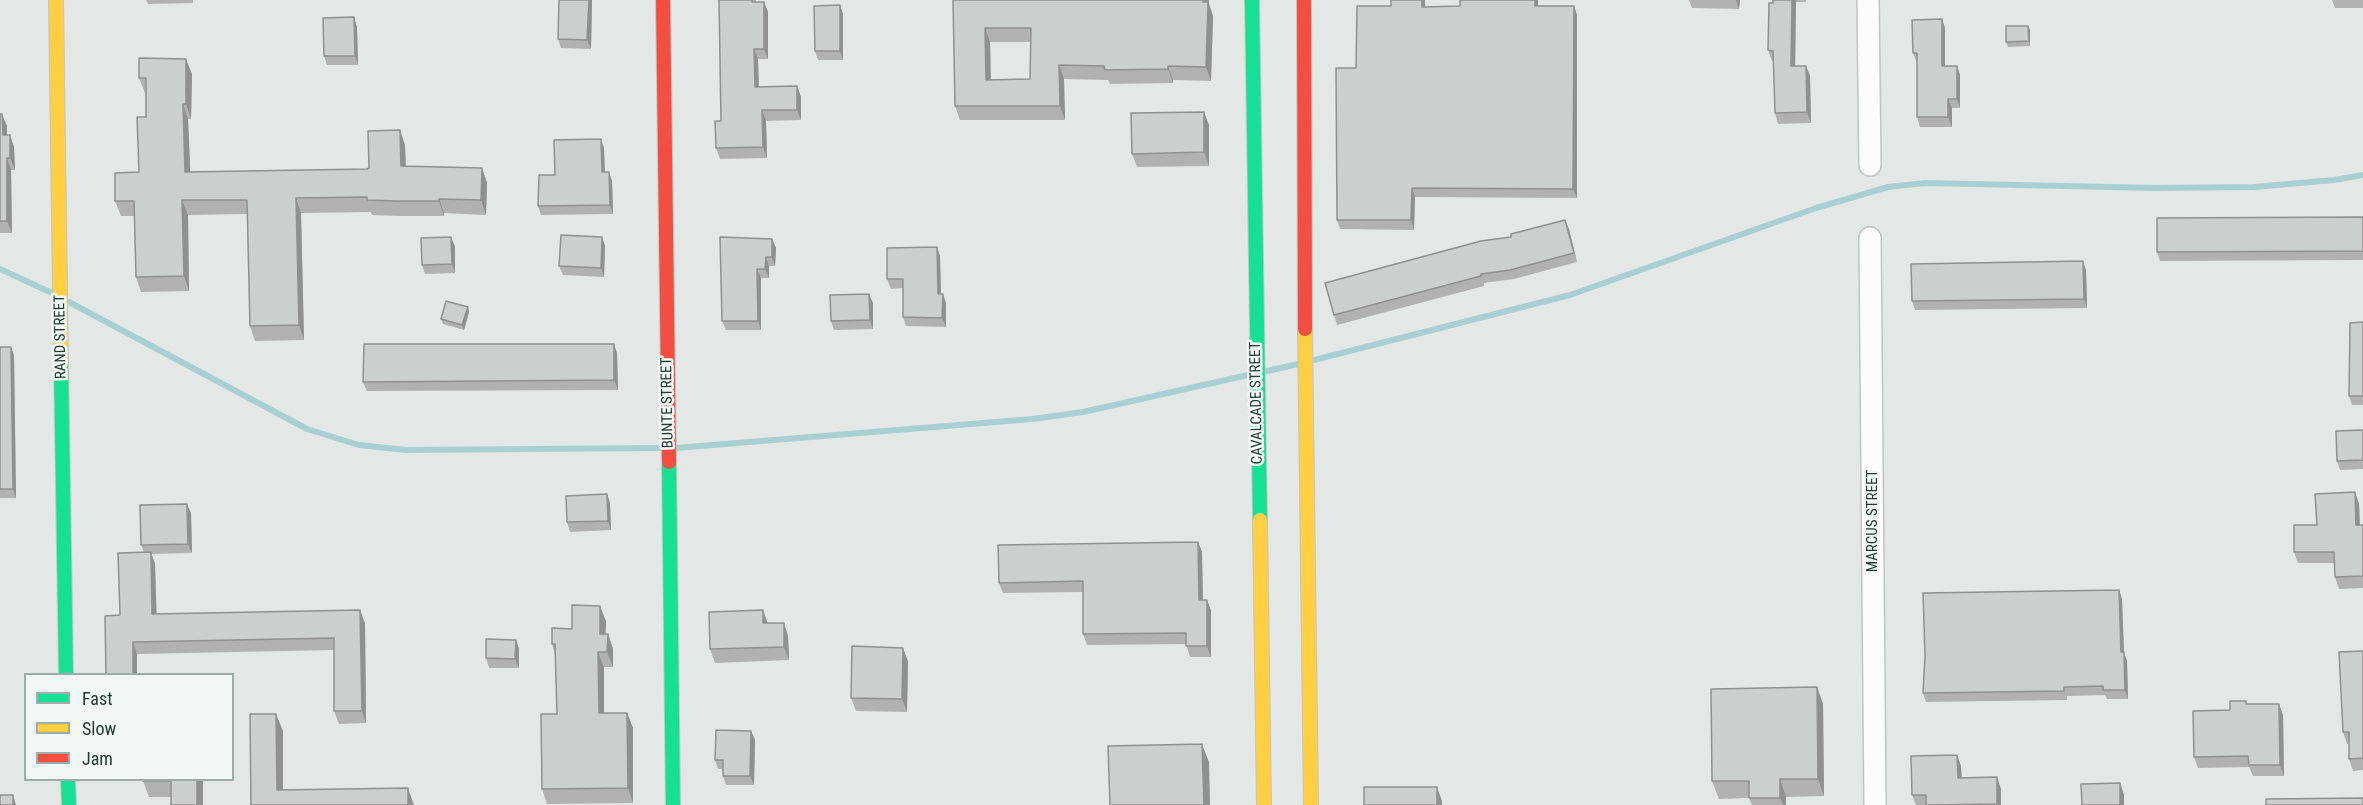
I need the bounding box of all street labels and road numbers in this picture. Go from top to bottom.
street label: RAND STREET [51,295,71,379]
street label: CAVALCADE STREET [1247,341,1267,465]
street label: BUNTE STREET [658,357,678,449]
street label: MARCUS STREET [1864,470,1882,572]

